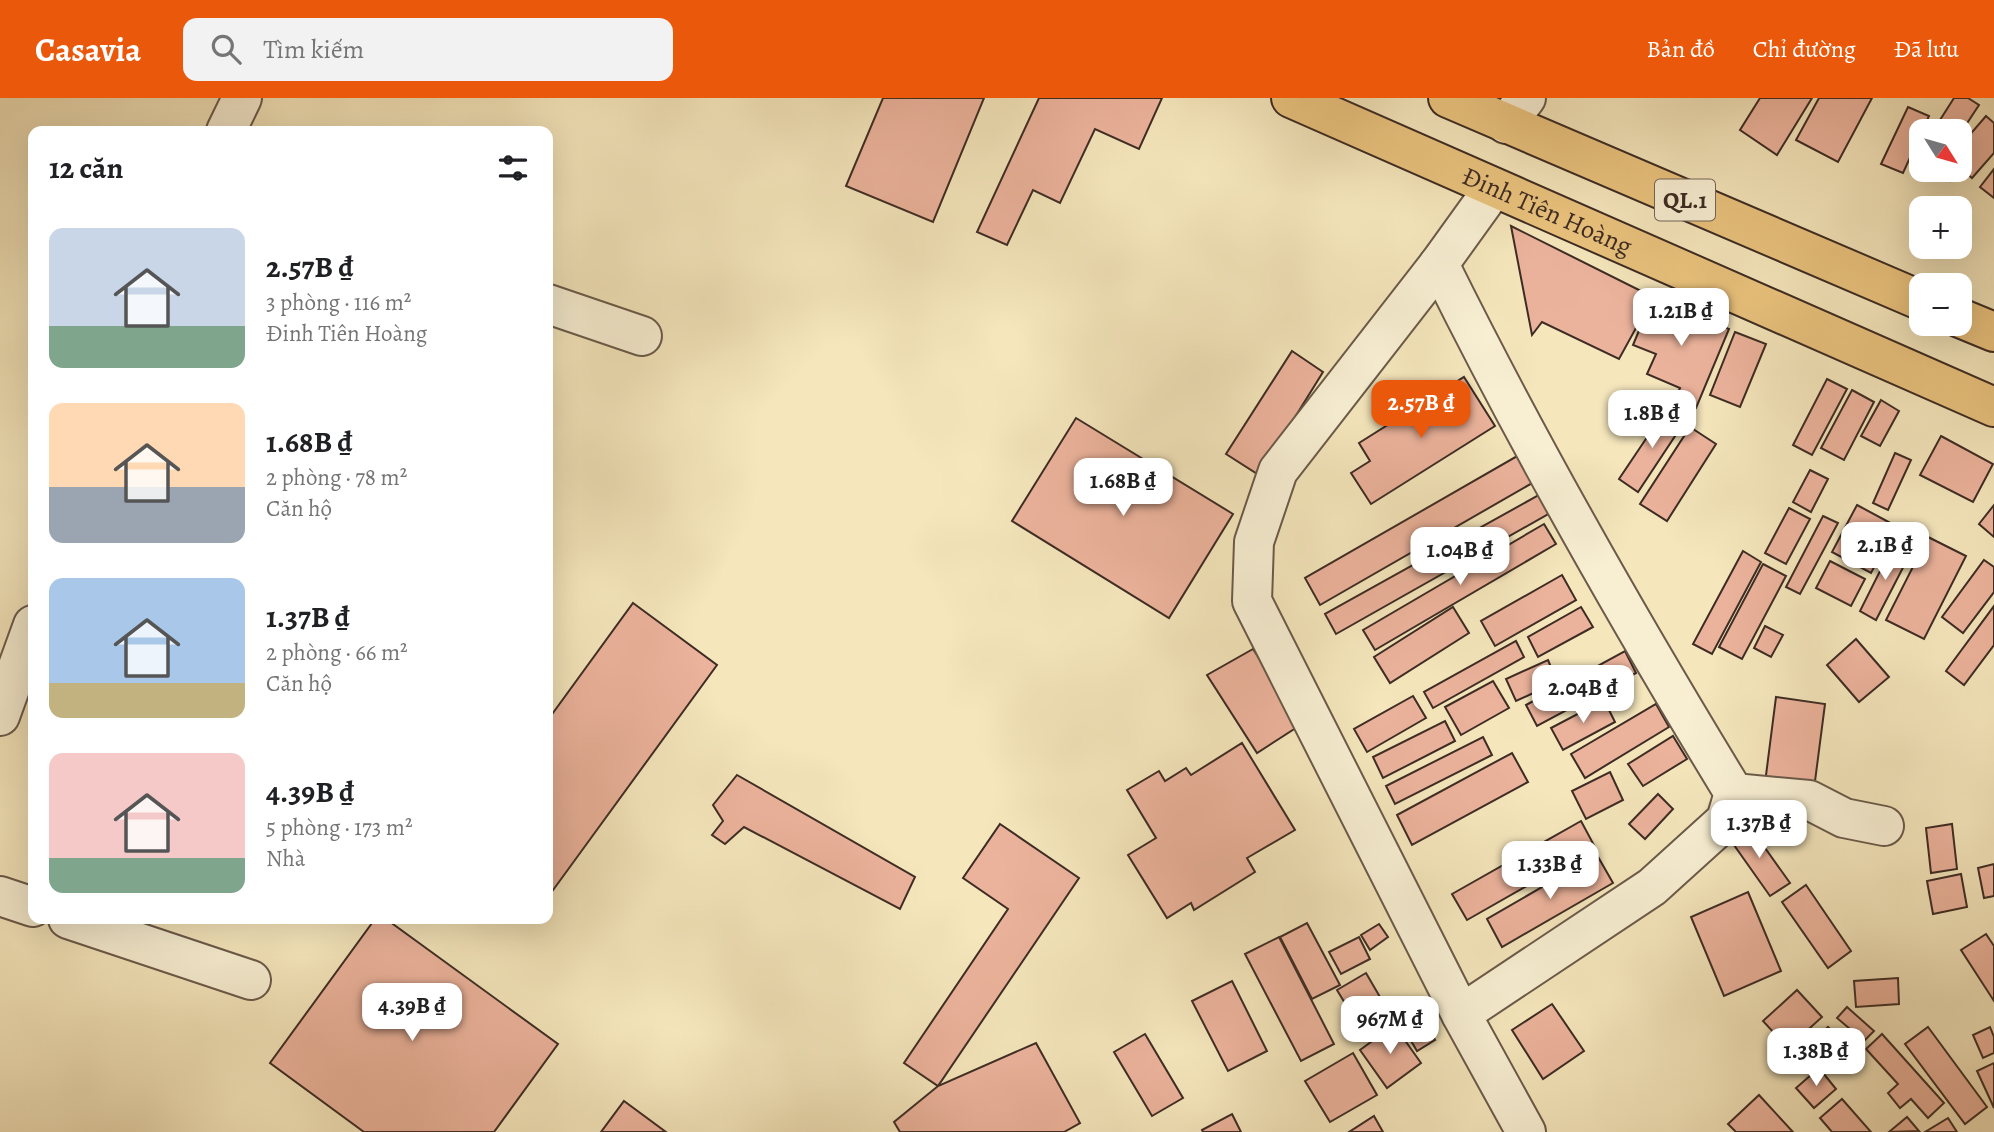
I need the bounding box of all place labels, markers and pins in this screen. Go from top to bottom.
pin: 1.21B ₫ [1616,288,1746,348]
pin: 2.57B ₫ [1356,380,1486,440]
pin: 1.8B ₫ [1595,390,1709,450]
pin: 1.68B ₫ [1058,458,1188,518]
pin: 2.1B ₫ [1828,522,1942,582]
pin: 1.04B ₫ [1395,528,1525,587]
pin: 2.04B ₫ [1518,666,1648,725]
pin: 1.37B ₫ [1694,800,1824,860]
pin: 1.33B ₫ [1485,842,1615,901]
pin: 4.39B ₫ [347,984,477,1043]
pin: 967M ₫ [1333,996,1447,1056]
pin: 1.38B ₫ [1751,1028,1881,1088]

